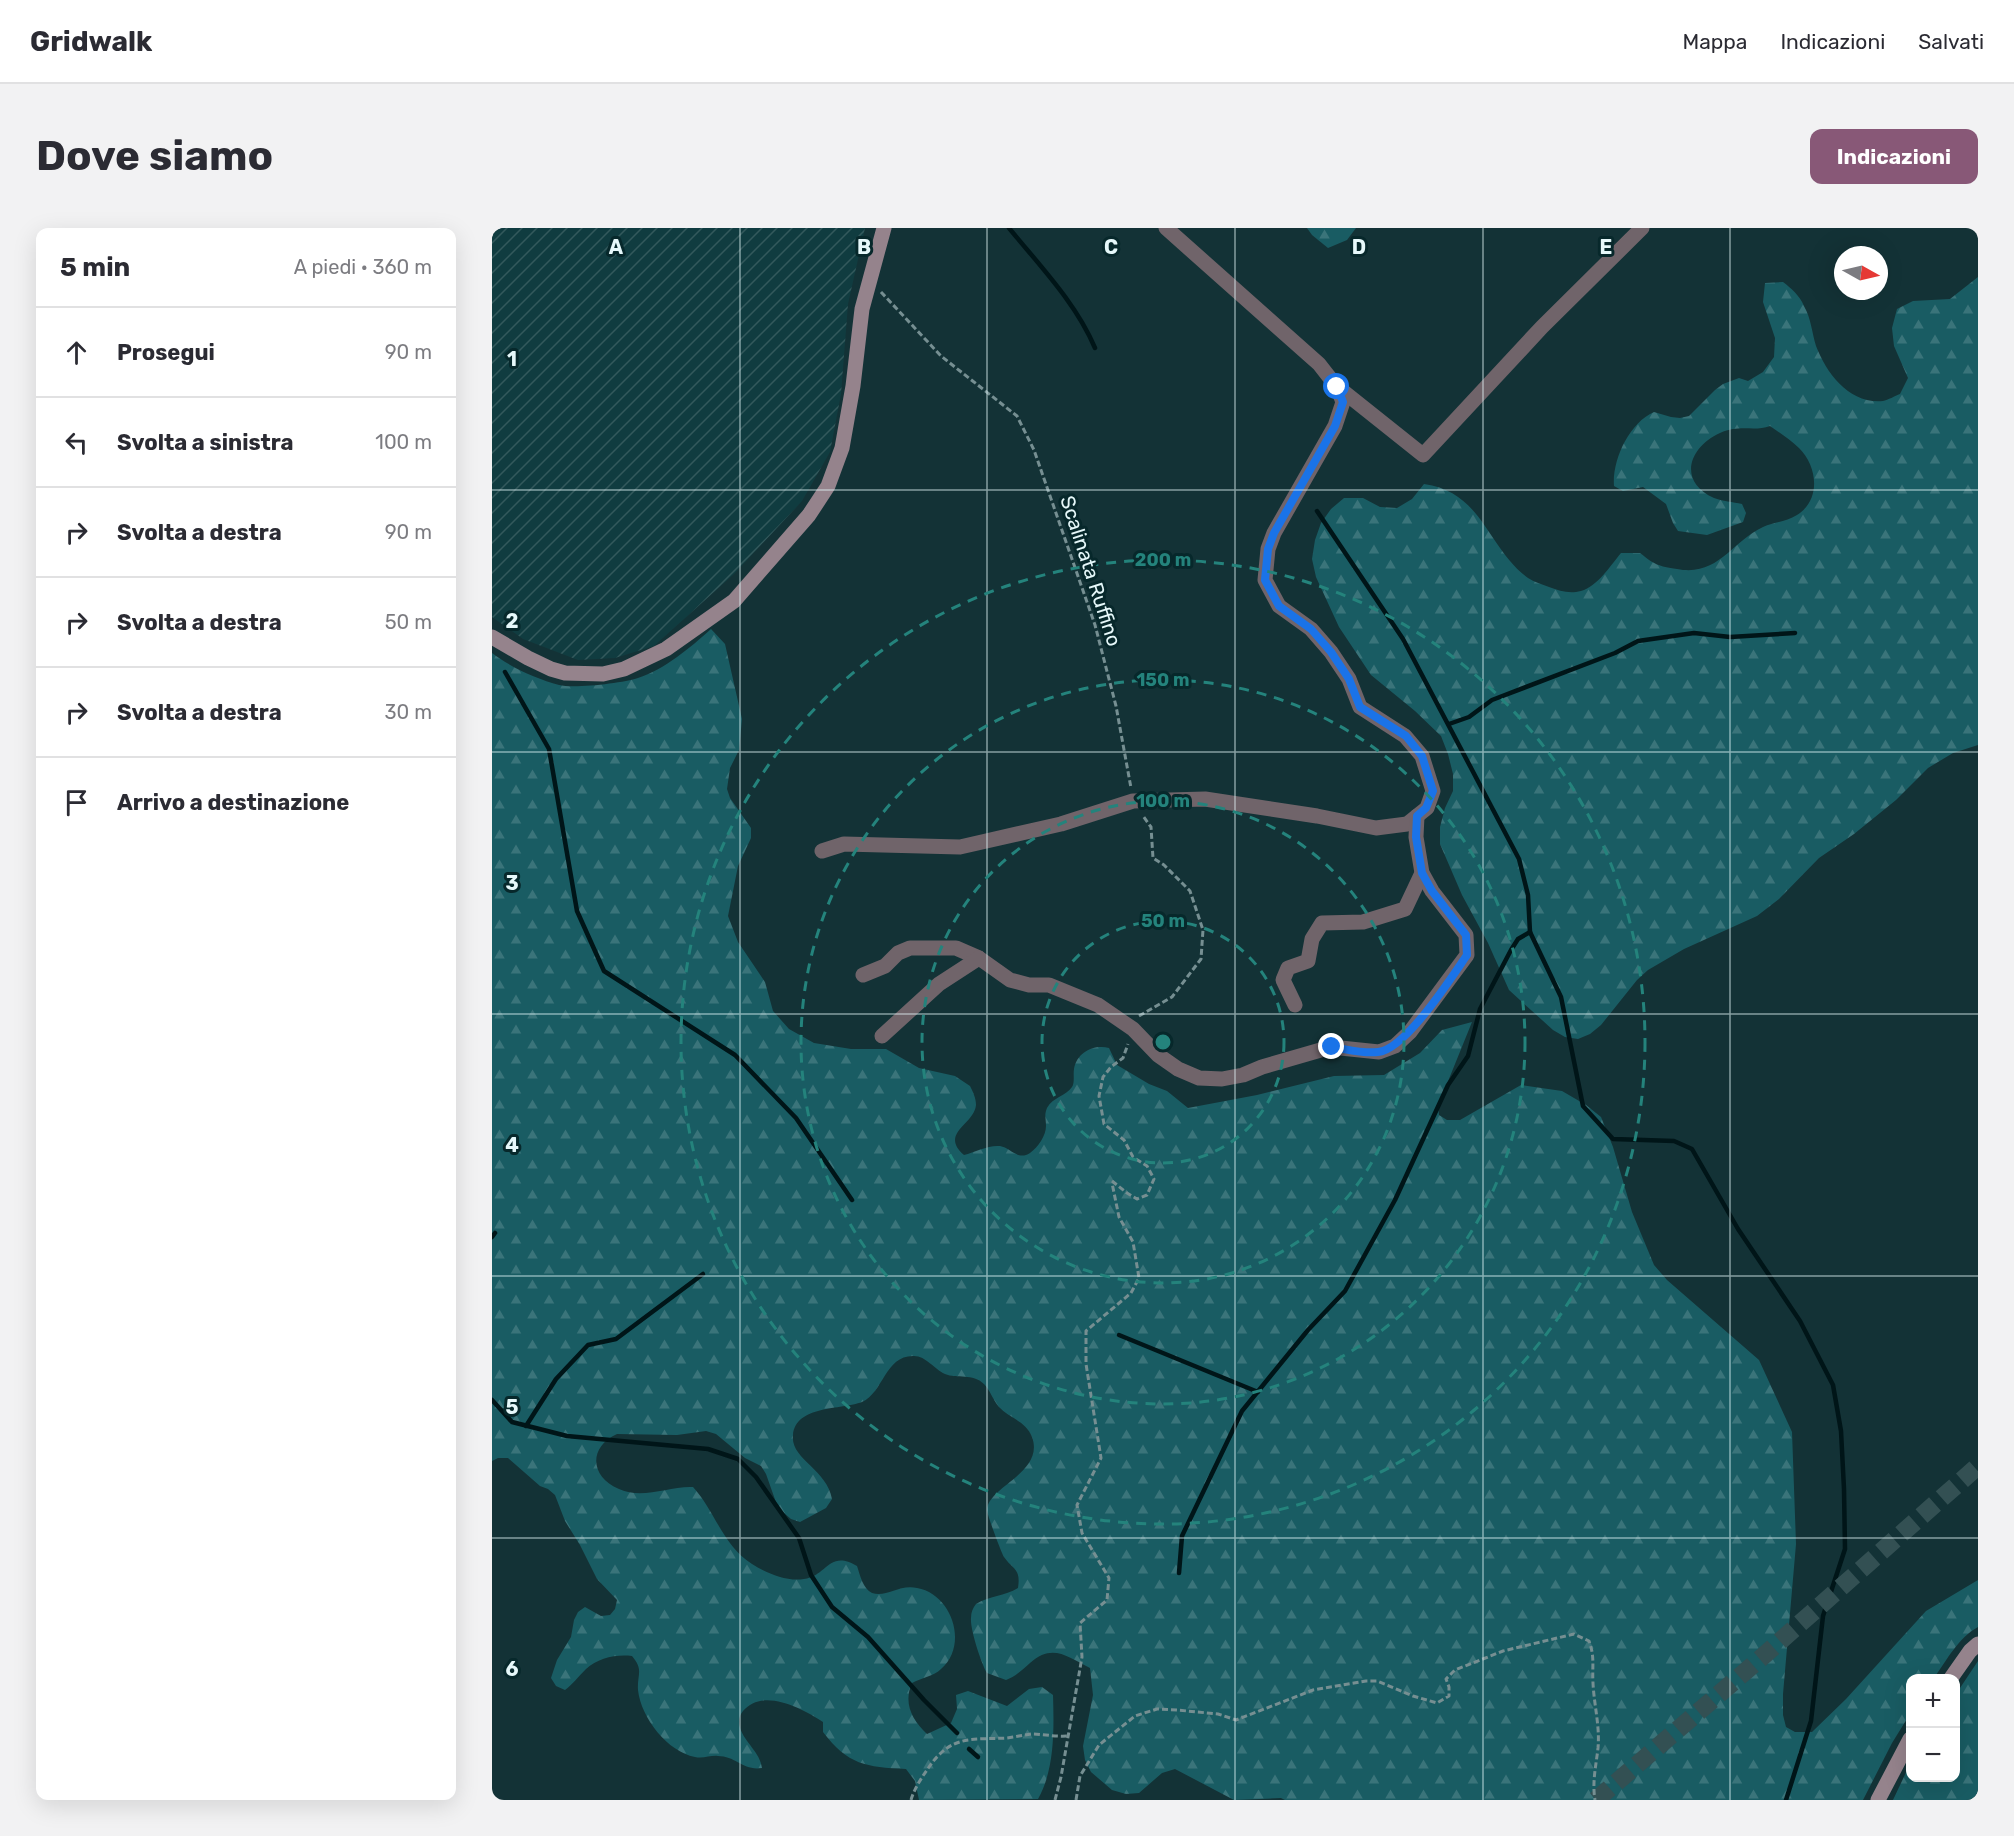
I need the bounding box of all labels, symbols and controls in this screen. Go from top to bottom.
text: Gridwalk [30,25,152,58]
text: Mappa [1682,29,1747,54]
text: Indicazioni [1780,29,1885,54]
text: Salvati [1918,29,1984,54]
button: Indicazioni [1810,129,1978,184]
text: Dove siamo [36,131,273,181]
text: A [609,235,624,259]
text: B [857,235,871,259]
text: C [1104,235,1118,259]
text: D [1352,235,1366,259]
text: E [1600,235,1612,259]
north arrow [1834,246,1888,300]
text: 5 min [60,252,130,283]
text: A piedi · 360 m [294,255,432,279]
icon: ahead [60,336,93,369]
text: Prosegui [117,339,215,366]
text: 90 m [385,340,432,364]
text: 1 [507,347,517,371]
route start [1323,373,1349,399]
icon: left [60,426,93,459]
text: Svolta a sinistra [117,429,294,456]
text: 100 m [375,430,432,454]
street label: Scalinata Ruffino [1055,493,1127,649]
icon: right [60,516,93,549]
text: Svolta a destra [117,519,282,546]
text: 90 m [385,520,432,544]
text: 200 m [1135,549,1191,571]
icon: right [60,606,93,639]
text: Svolta a destra [117,609,282,636]
text: 2 [506,609,519,633]
text: 50 m [385,610,432,634]
text: 150 m [1136,669,1190,691]
icon: right [60,696,93,729]
text: Svolta a destra [117,699,282,726]
text: 30 m [385,700,432,724]
icon: arrive [60,786,93,819]
text: Arrivo a destinazione [117,789,349,816]
text: 100 m [1136,790,1190,812]
text: 3 [505,871,519,895]
text: 50 m [1141,910,1185,932]
centre of rings [1153,1032,1173,1052]
route end [1318,1033,1344,1059]
text: 4 [505,1133,519,1157]
text: 5 [506,1395,519,1419]
text: 6 [505,1657,519,1681]
map controls [1906,1674,1960,1782]
button: + [1906,1674,1960,1728]
button: − [1906,1728,1960,1782]

